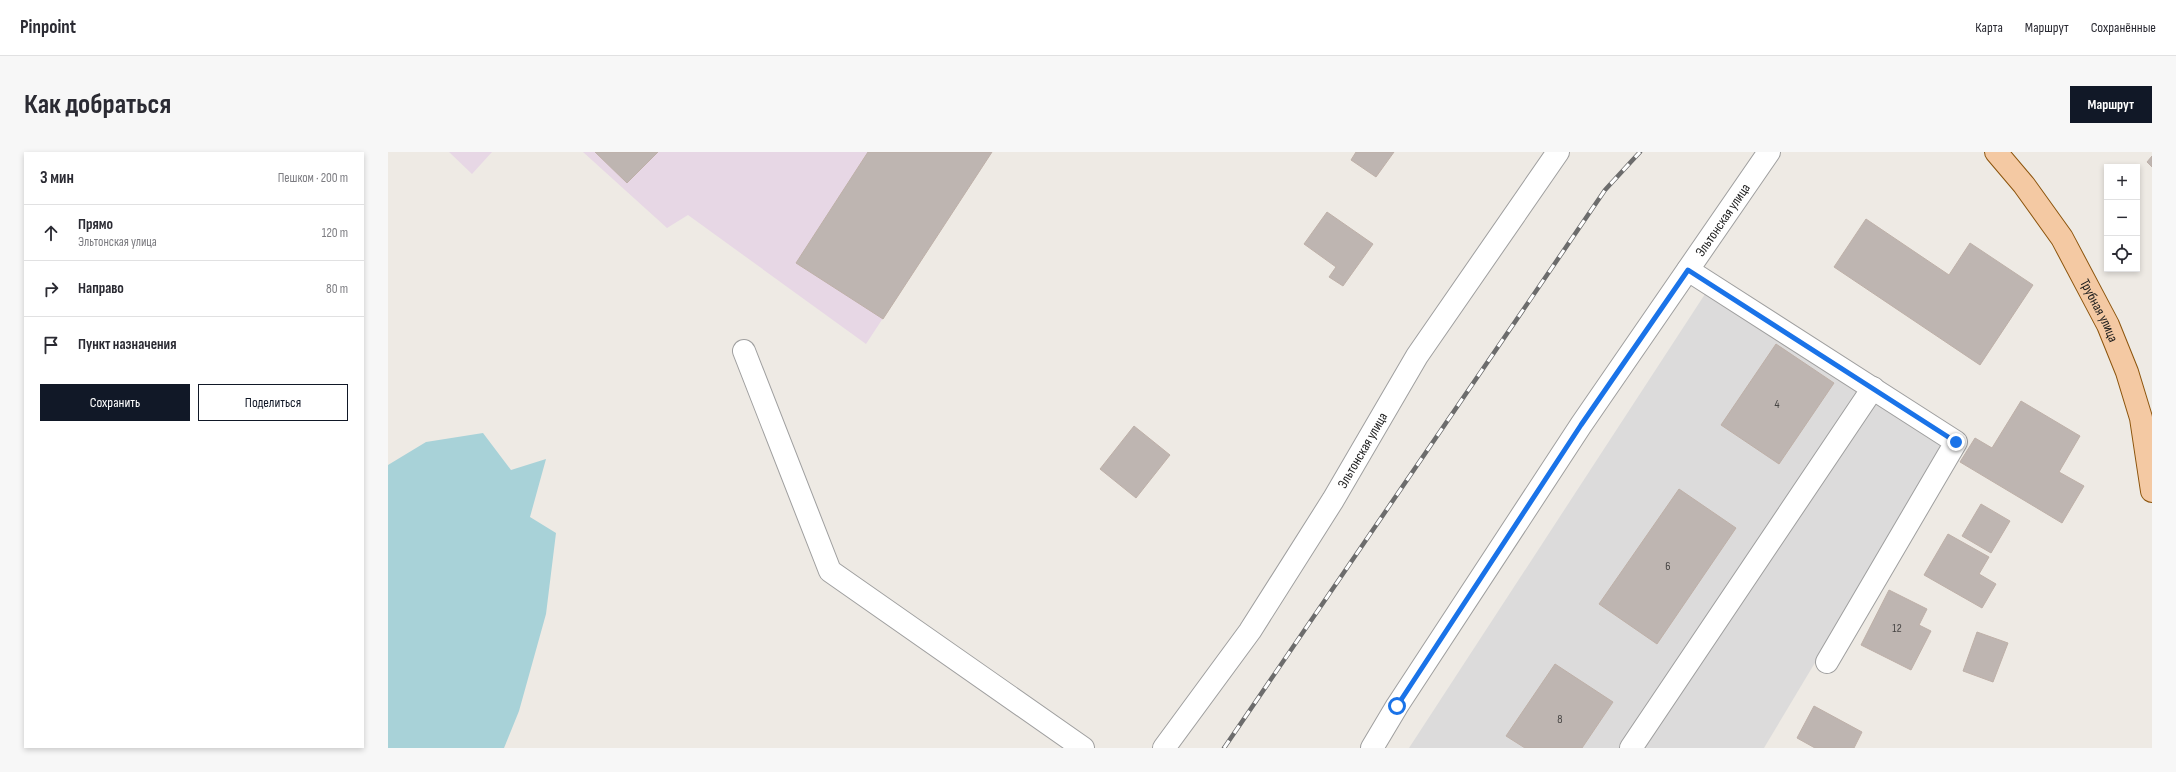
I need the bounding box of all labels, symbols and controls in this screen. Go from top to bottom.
text: Pinpoint [20,16,76,39]
text: Карта [1975,19,2003,36]
text: Маршрут [2025,19,2069,36]
text: Сохранённые [2091,19,2156,36]
button: Маршрут [2070,86,2152,123]
text: Как добраться [24,88,171,121]
map controls [2104,164,2140,272]
button: + [2104,164,2140,200]
text: 3 мин [40,168,74,188]
text: Пешком · 200 m [278,170,348,186]
street label: Эльтонская улица [1692,180,1754,260]
button: − [2104,200,2140,236]
text: Прямо [78,215,113,234]
icon: ahead [40,222,62,244]
text: 120 m [322,225,348,241]
text: Эльтонская улица [78,234,157,250]
button: locate [2104,236,2140,272]
street label: Трубная улица [2076,276,2122,344]
icon: right [40,278,62,300]
text: Направо [78,279,124,298]
text: 80 m [326,281,348,297]
icon: arrive [40,334,62,356]
text: Пункт назначения [78,335,176,354]
button: Сохранить [40,384,190,421]
button: Поделиться [198,384,348,421]
house number: 4 [1774,397,1780,412]
street label: Эльтонская улица [1334,409,1391,491]
route end [1947,433,1965,451]
house number: 6 [1665,559,1671,574]
house number: 12 [1892,621,1902,636]
route start [1388,697,1406,715]
house number: 8 [1557,712,1563,727]

